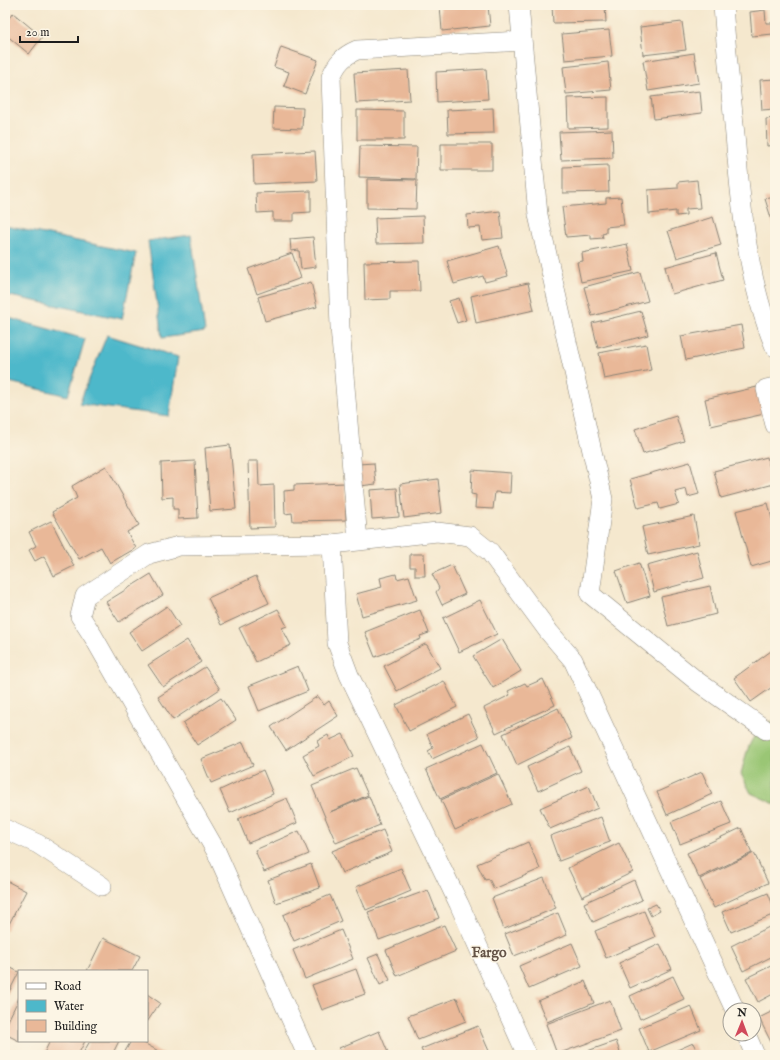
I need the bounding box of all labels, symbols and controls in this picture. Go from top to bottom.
scale bar [20,18,78,44]
text: 20 m [26,25,49,40]
district label: Fargo [472,944,507,962]
legend [18,970,148,1042]
text: Road [54,979,82,994]
text: Water [54,999,85,1014]
north arrow [722,1002,762,1042]
text: N [736,1006,748,1020]
text: Building [54,1019,98,1034]

